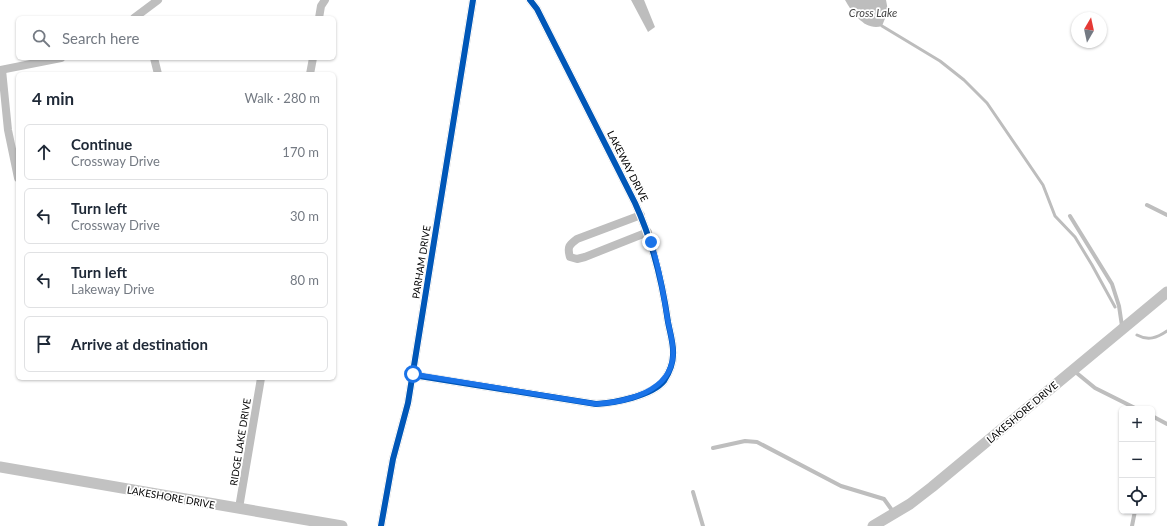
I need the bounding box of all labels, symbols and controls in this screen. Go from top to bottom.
water label: Cross Lake [849,6,897,19]
north arrow [1071,12,1107,48]
search box [16,16,336,60]
icon: search [30,27,52,49]
text: Search here [62,29,139,47]
text: 4 min [32,88,74,109]
text: Walk · 280 m [244,90,320,106]
street label: LAKEWAY DRIVE [605,129,651,204]
text: Continue [71,135,132,153]
icon: ahead [33,141,55,163]
text: 170 m [282,144,319,160]
text: Crossway Drive [71,153,160,169]
text: Turn left [71,199,127,217]
icon: left [33,205,55,227]
text: 30 m [290,208,319,224]
text: Crossway Drive [71,217,160,233]
street label: PARHAM DRIVE [409,224,433,299]
route end [642,233,660,251]
text: Turn left [71,263,127,281]
icon: left [33,269,55,291]
text: 80 m [290,272,319,288]
text: Lakeway Drive [71,281,154,297]
icon: arrive [33,333,55,355]
text: Arrive at destination [71,335,208,353]
route start [404,365,422,383]
street label: LAKESHORE DRIVE [984,379,1060,445]
street label: RIDGE LAKE DRIVE [227,397,253,487]
map controls [1119,406,1155,514]
button: + [1119,406,1155,442]
button: − [1119,442,1155,478]
button: locate [1119,478,1155,514]
street label: LAKESHORE DRIVE [126,483,216,511]

